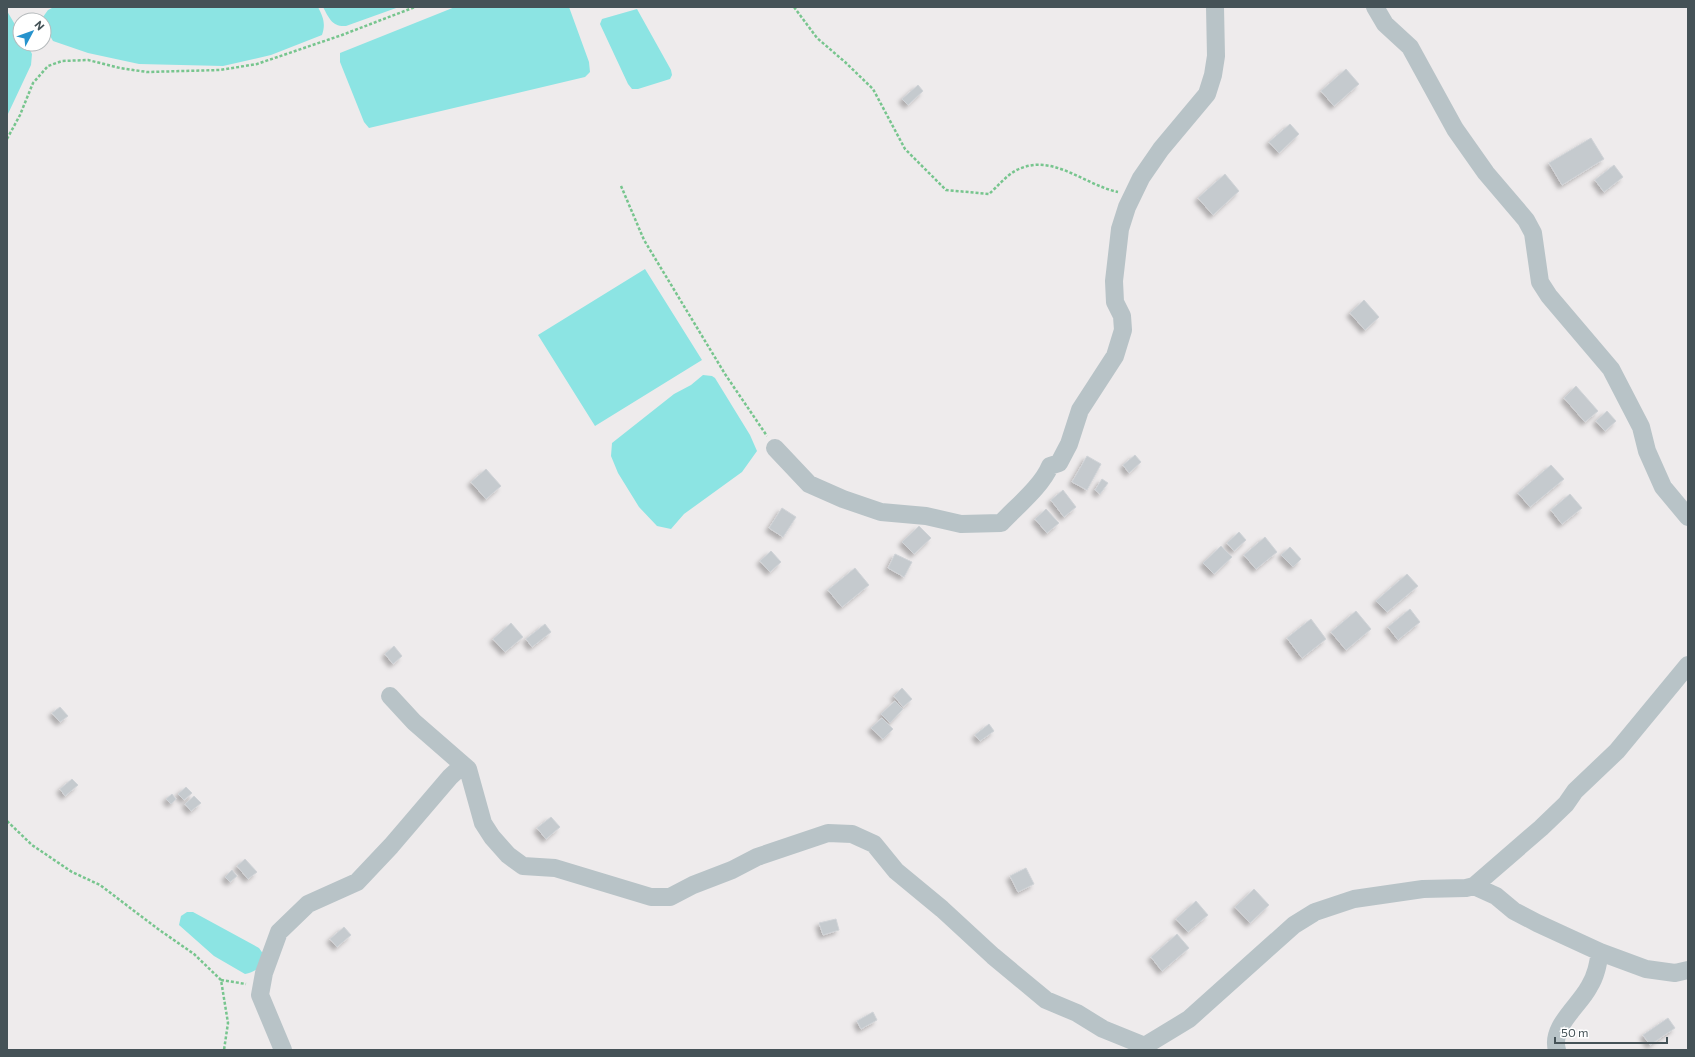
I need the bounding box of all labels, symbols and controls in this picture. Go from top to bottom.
north arrow [12,12,52,52]
text: N [32,18,48,32]
scale bar [1555,1019,1667,1045]
text: 50 m [1561,1025,1589,1039]

